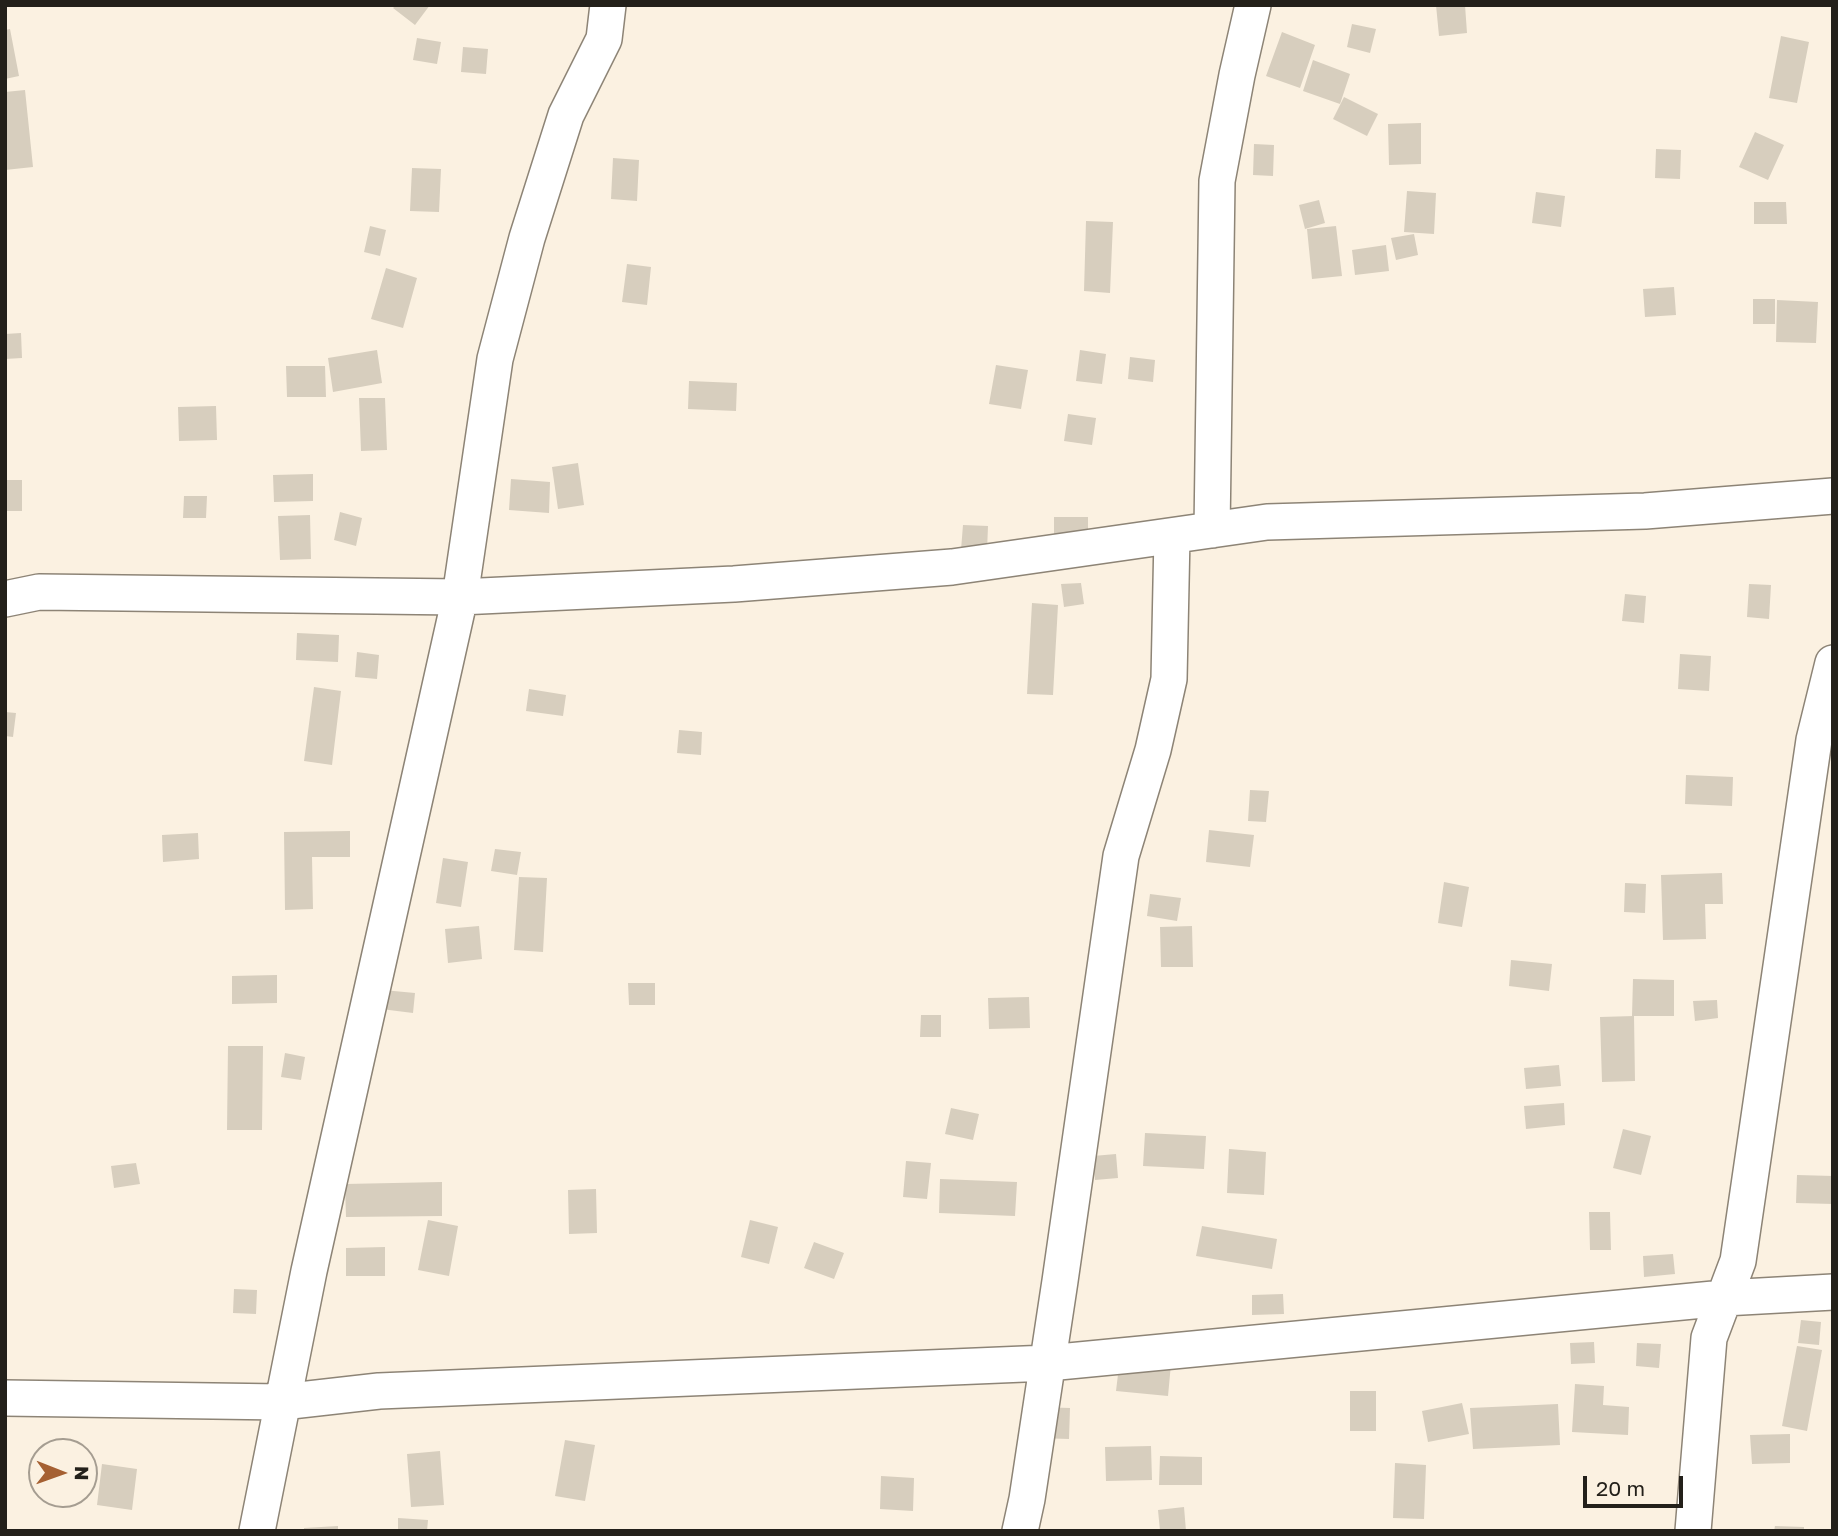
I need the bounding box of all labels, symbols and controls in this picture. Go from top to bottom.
north arrow [28,1438,98,1508]
scale bar [1586,1462,1686,1506]
text: N [71,1466,94,1481]
text: 20 m [1596,1475,1645,1501]

